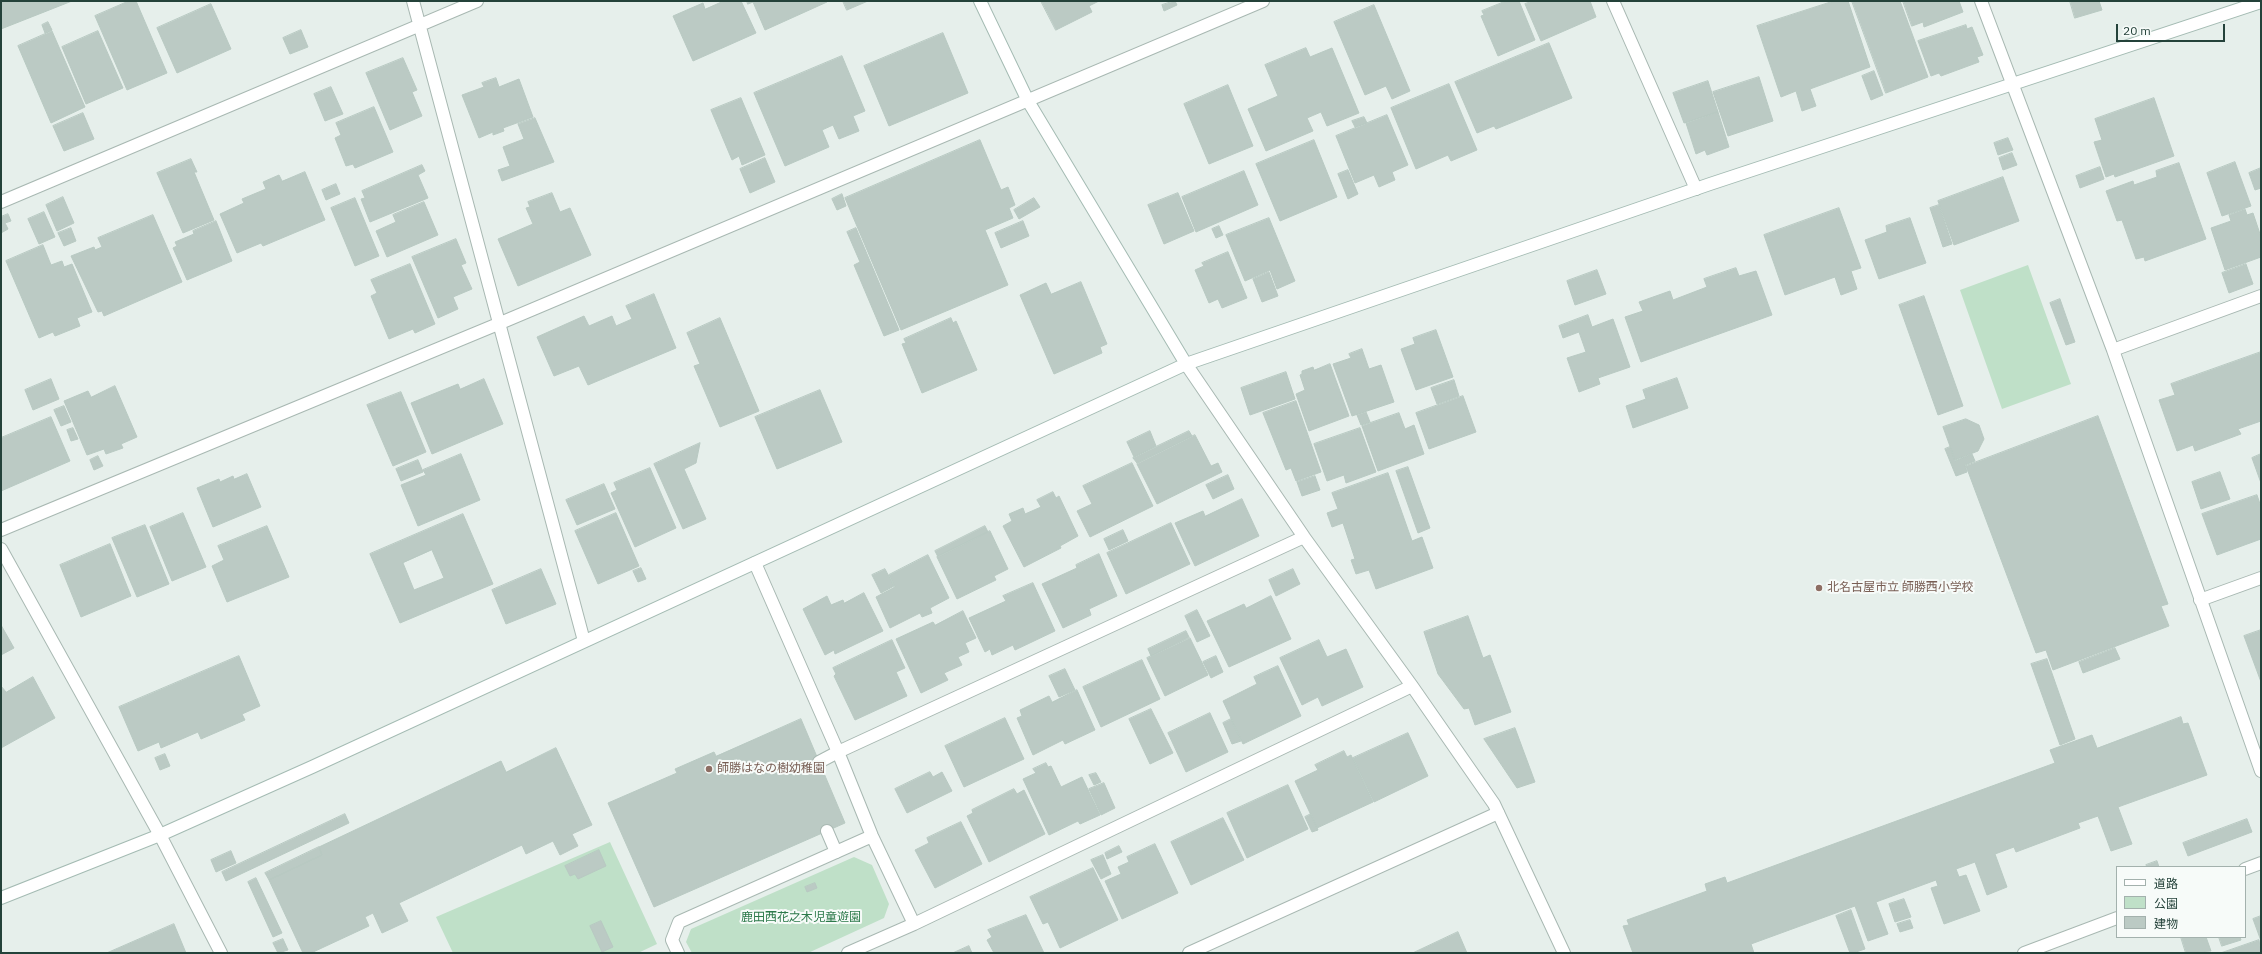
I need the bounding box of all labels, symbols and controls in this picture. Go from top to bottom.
scale bar [2118,16,2227,42]
text: 20 m [2123,23,2151,38]
place label: 北名古屋市立 師勝西小学校 [1827,581,1974,595]
marker: 北名古屋市立 師勝西小学校 [1814,583,1824,593]
place label: 師勝はなの樹幼稚園 [717,762,825,776]
marker: 師勝はなの樹幼稚園 [704,764,714,774]
legend [2116,866,2246,938]
text: 道路 [2154,876,2178,891]
text: 公園 [2154,896,2178,911]
park label: 鹿田西花之木児童遊園 [741,911,861,925]
text: 建物 [2154,916,2178,931]

